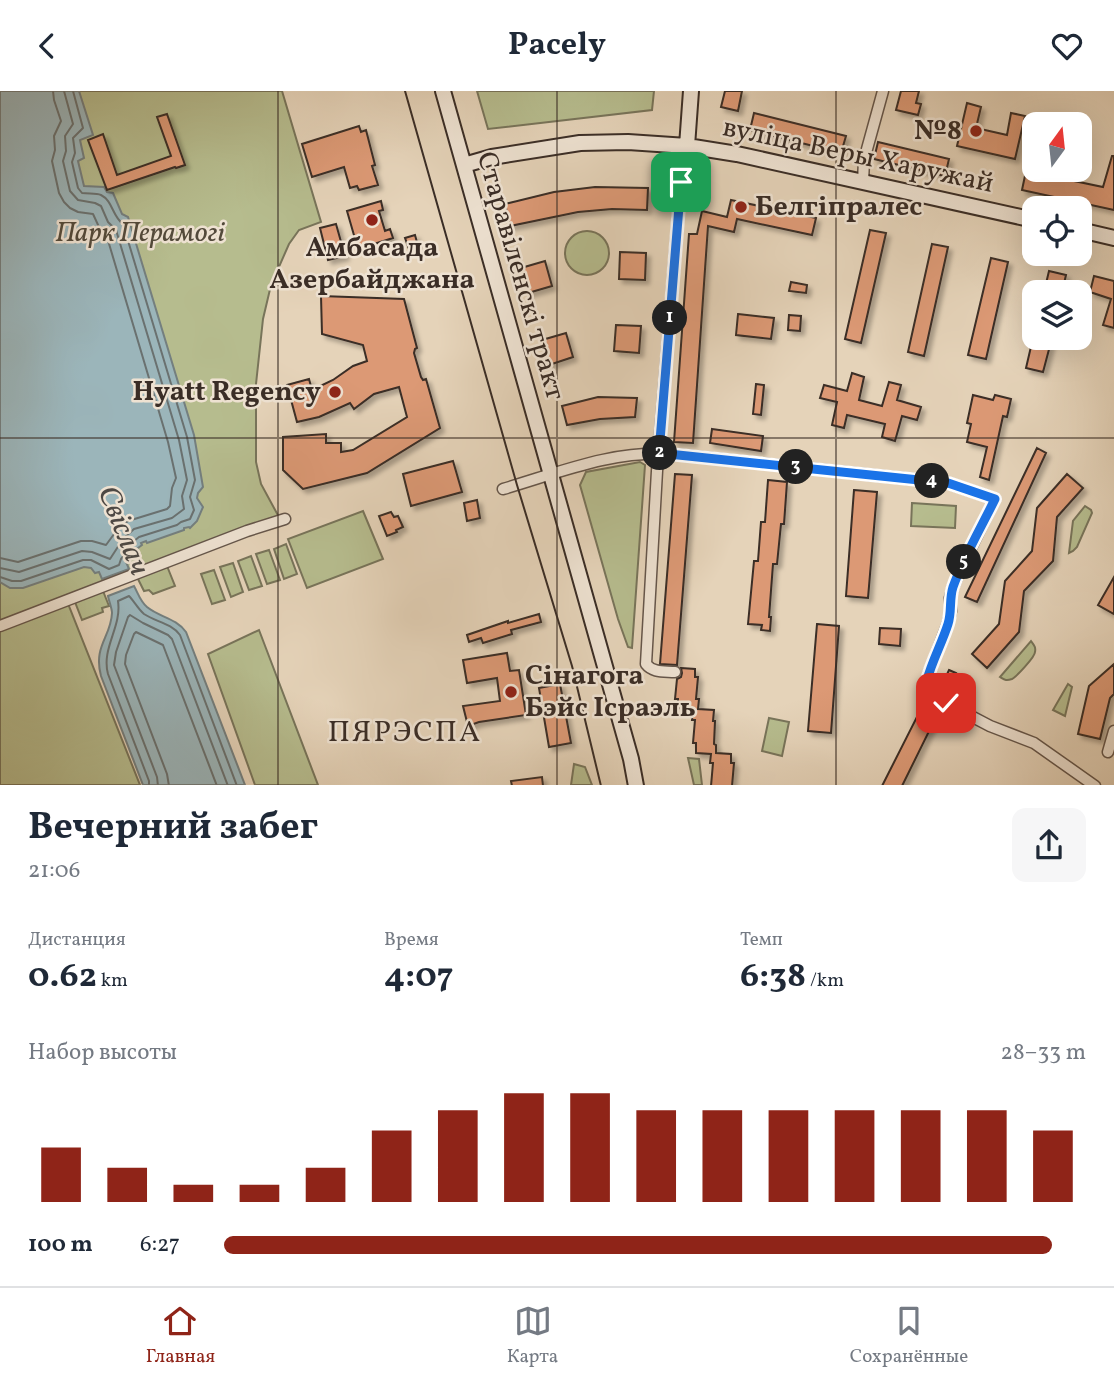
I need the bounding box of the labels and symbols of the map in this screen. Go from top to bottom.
street label: вуліца Веры Харужай [719,108,997,204]
place label: №8 [914,112,962,151]
north arrow [1022,112,1092,182]
marker: №8 [968,123,984,139]
street label: Старавіленскі тракт [466,147,574,405]
pin [651,152,711,212]
place label: Белгіпралес [755,188,922,227]
marker: Белгіпралес [733,199,749,215]
marker: Амбасада Азербайджана [364,212,380,228]
park label: Парк Перамогі [55,214,226,253]
place label: Амбасада Азербайджана [269,229,475,300]
pin: 1 [652,301,688,335]
place label: Hyatt Regency [132,373,321,412]
marker: Hyatt Regency [327,384,343,400]
pin: 2 [642,435,678,471]
pin: 3 [778,449,814,485]
pin: 4 [914,463,950,499]
water label: Свіслач [86,480,160,582]
pin: 5 [946,545,982,580]
place label: Сінагога Бэйс Ісраэль [525,657,696,728]
pin [916,673,976,733]
marker: Сінагога Бэйс Ісраэль [503,684,519,700]
district label: ПЯРЭСПА [328,712,482,754]

